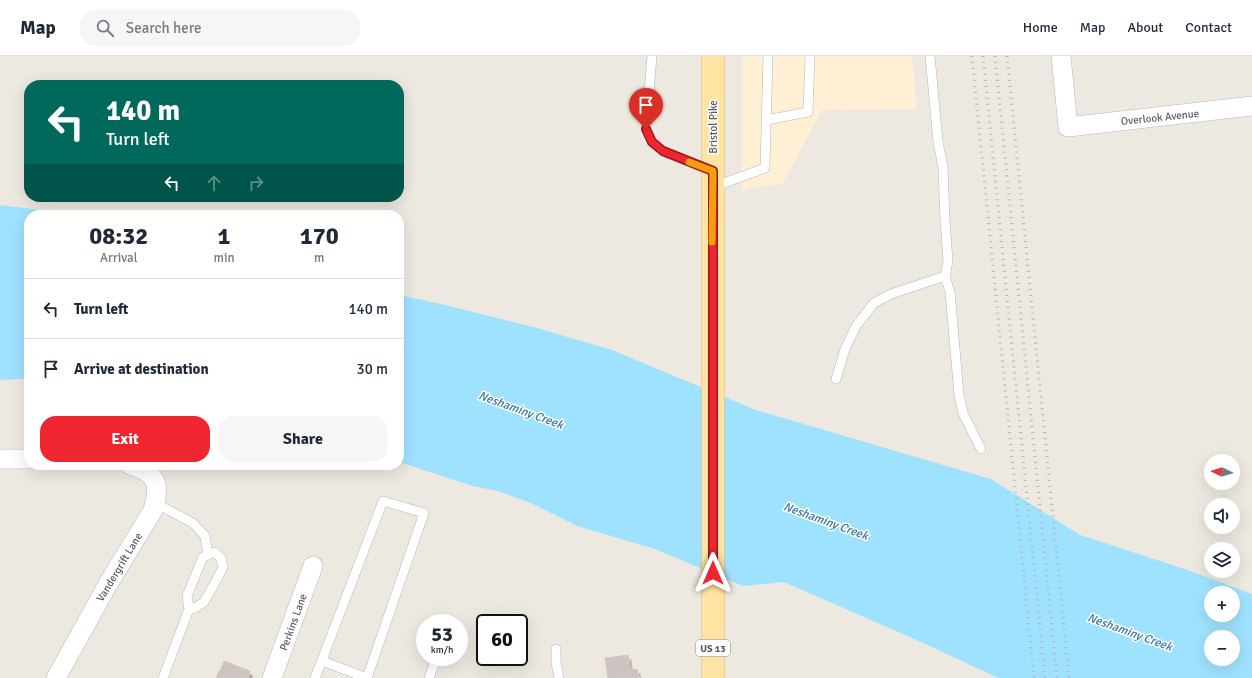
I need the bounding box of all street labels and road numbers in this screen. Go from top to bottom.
street label: Bristol Pike [707,100,720,154]
street label: Overlook Avenue [1120,107,1200,128]
street label: Vandergrift Lane [94,530,145,604]
street label: Perkins Lane [277,592,310,653]
road number: US 13 [696,640,730,656]

